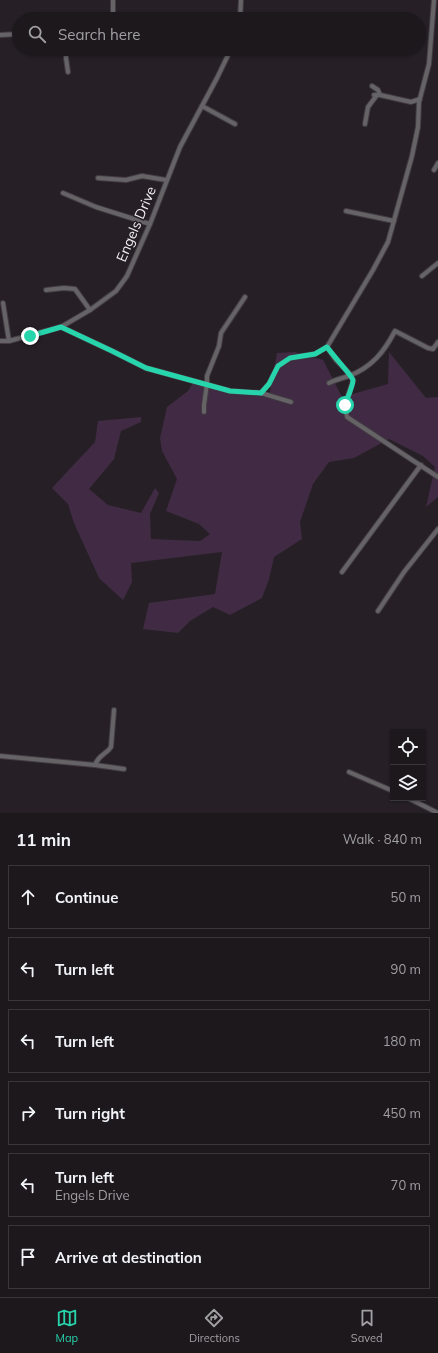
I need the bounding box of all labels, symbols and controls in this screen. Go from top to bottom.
search box [12,12,426,56]
icon: search [26,23,48,45]
text: Search here [58,25,140,44]
street label: Engels Drive [112,184,160,264]
route end [21,327,39,345]
route start [336,396,354,414]
map controls [390,729,426,801]
button: locate [390,729,426,765]
button: layers [390,765,426,801]
text: 11 min [16,829,71,850]
text: Walk · 840 m [343,831,422,847]
icon: ahead [17,886,39,908]
text: Continue [55,888,118,907]
text: 50 m [391,889,421,905]
icon: left [17,958,39,980]
text: Turn left [55,960,114,979]
text: 90 m [391,961,421,977]
icon: left [17,1030,39,1052]
text: Turn left [55,1032,114,1051]
text: 180 m [383,1033,421,1049]
icon: right [17,1102,39,1124]
text: Turn right [55,1104,125,1123]
text: 450 m [383,1105,421,1121]
text: Turn left [55,1168,114,1187]
icon: left [17,1174,39,1196]
text: 70 m [391,1177,421,1193]
text: Engels Drive [55,1187,130,1203]
icon: arrive [17,1246,39,1268]
text: Arrive at destination [55,1248,202,1267]
tab: Map [55,1307,78,1345]
tab: Directions [189,1307,240,1345]
tab: Saved [351,1307,383,1345]

